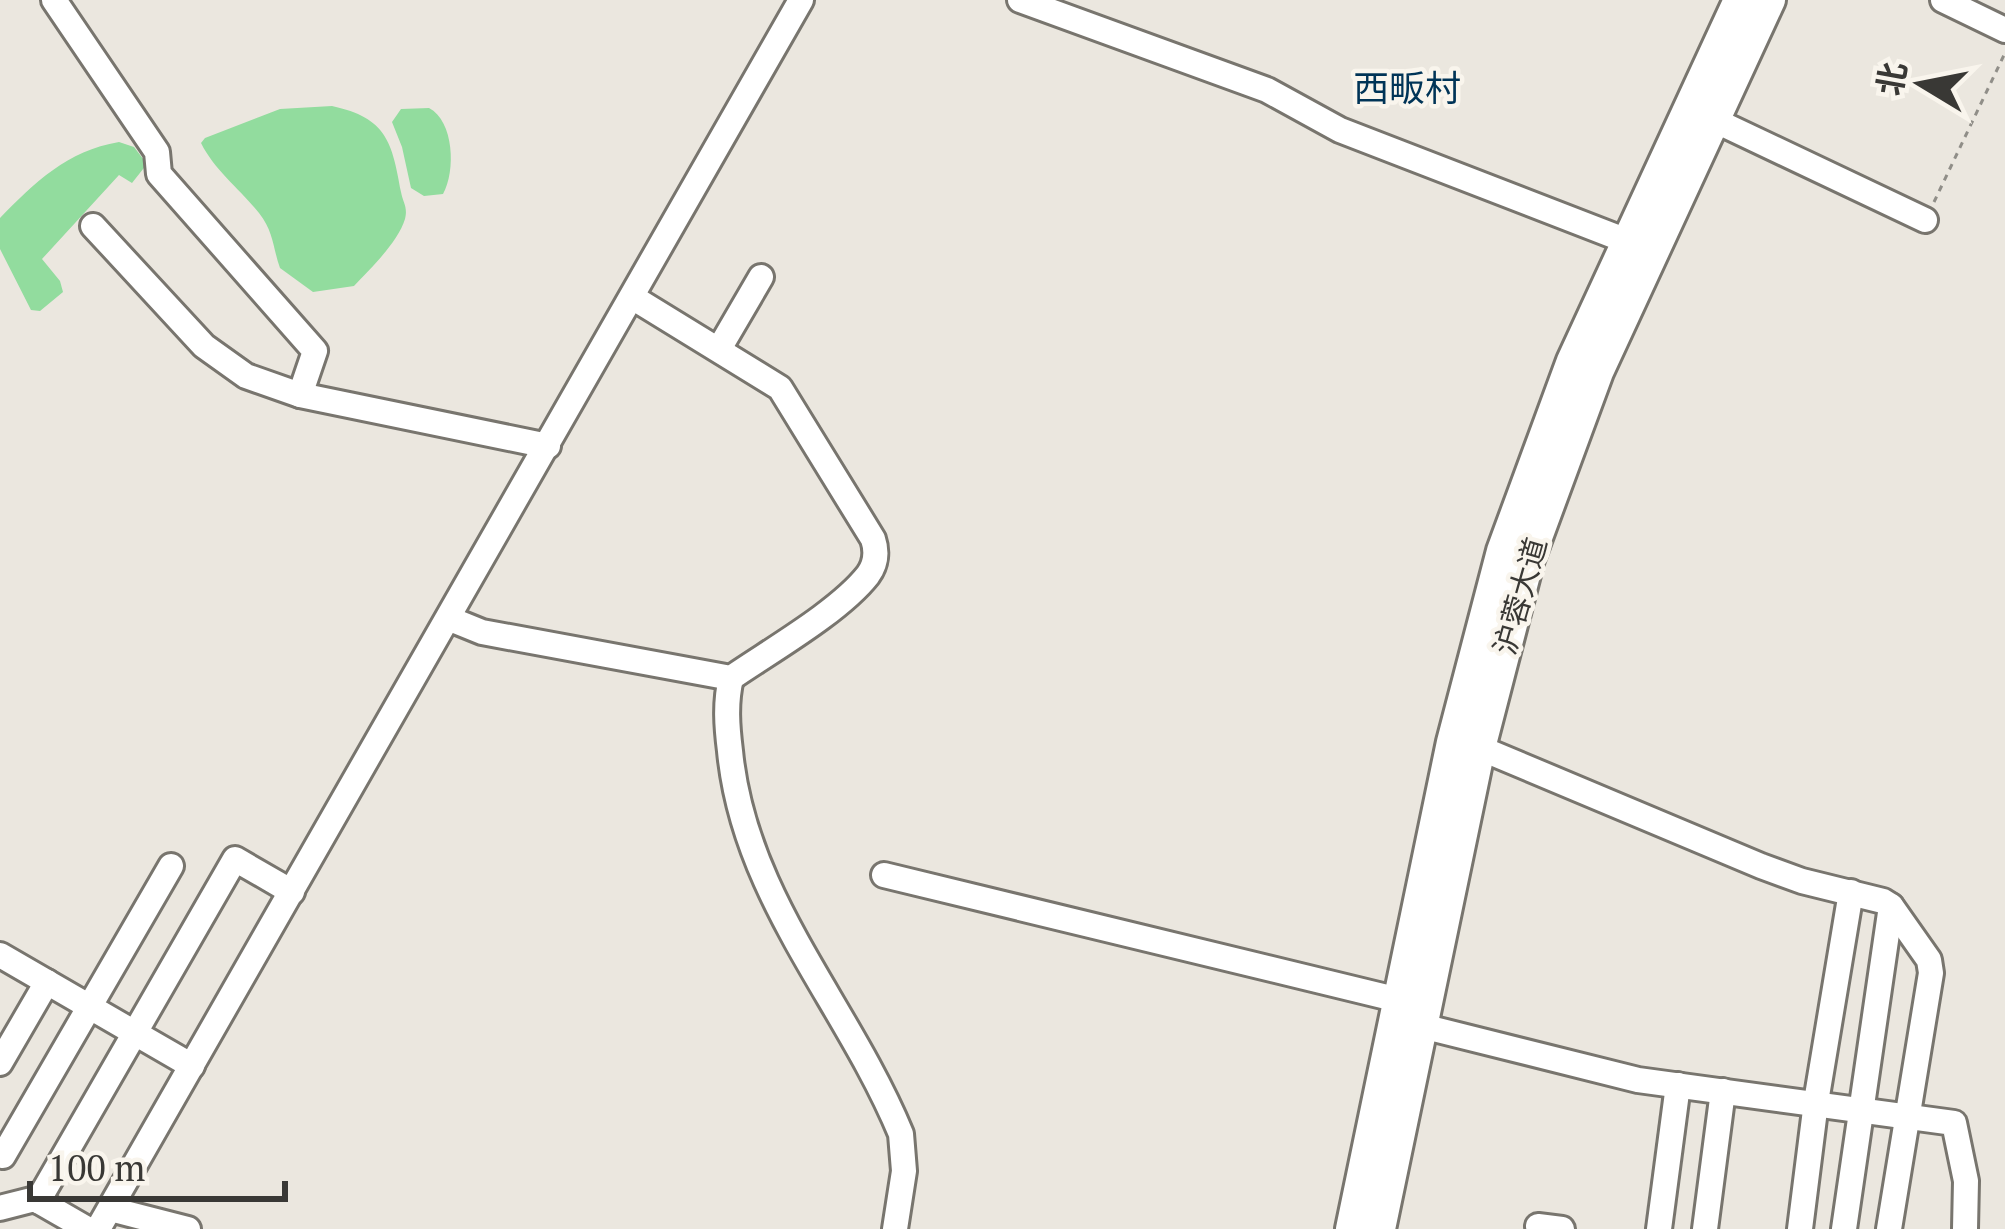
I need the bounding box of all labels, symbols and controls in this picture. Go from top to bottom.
north arrow [1861,24,1981,144]
text: 北 [1867,59,1915,99]
district label: 西畈村 [1353,64,1461,111]
street label: 沪蓉大道 [1484,533,1556,659]
scale bar [30,1127,285,1201]
text: 100 m [48,1144,145,1191]

